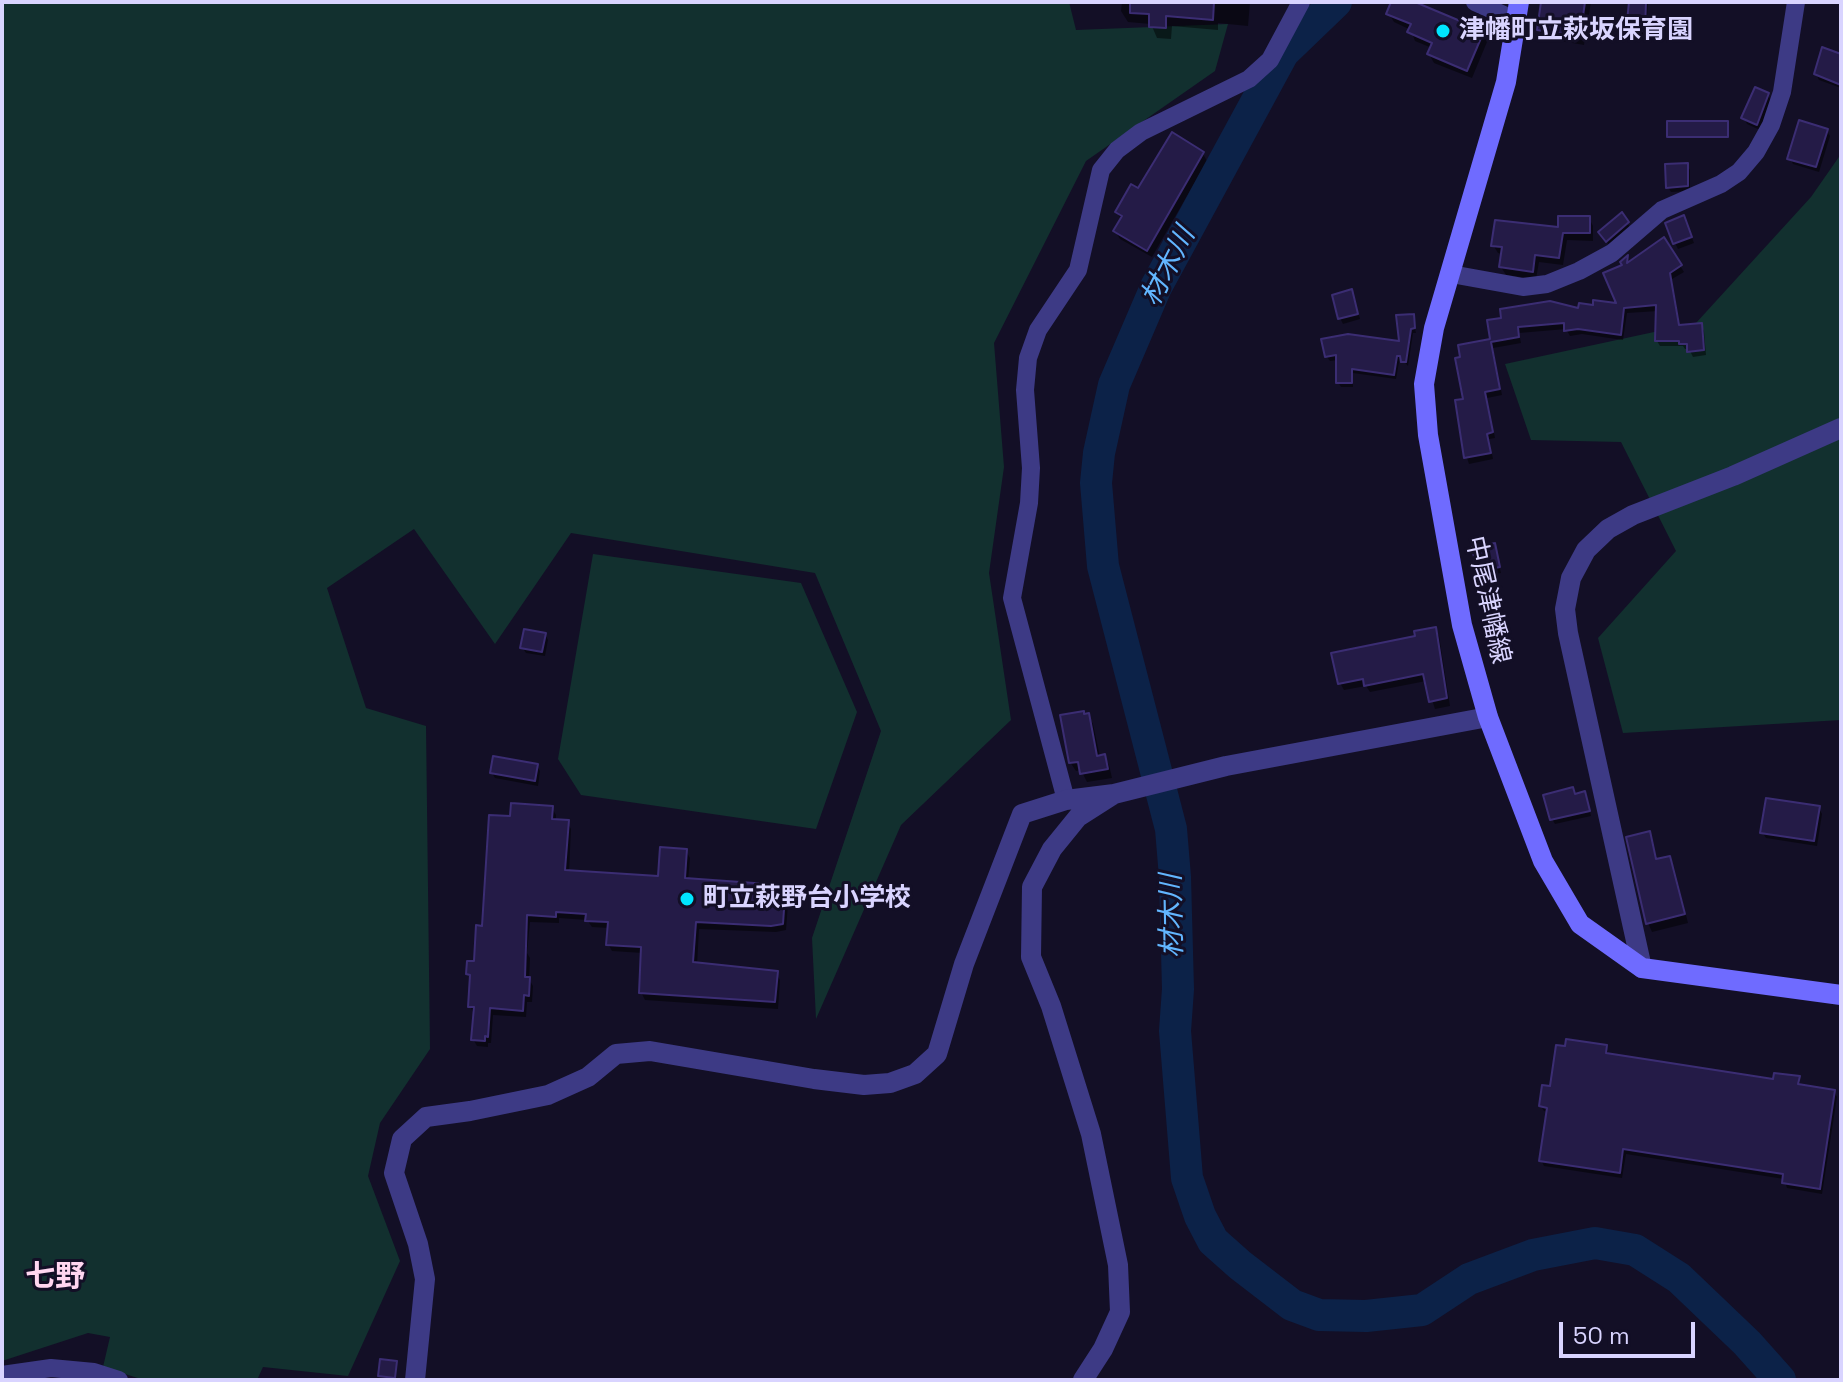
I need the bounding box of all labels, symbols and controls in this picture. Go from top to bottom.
place label: 津幡町立萩坂保育園 [1459,15,1693,47]
marker: 津幡町立萩坂保育園 [1434,22,1452,40]
water label: 材木川 [1135,222,1203,312]
street label: 中尾津幡線 [1458,533,1516,667]
water label: 材木川 [1155,874,1191,958]
place label: 町立萩野台小学校 [703,883,911,915]
marker: 町立萩野台小学校 [678,890,696,908]
district label: 七野 [25,1260,85,1296]
scale bar [1563,1306,1699,1356]
text: 50 m [1573,1320,1630,1351]

